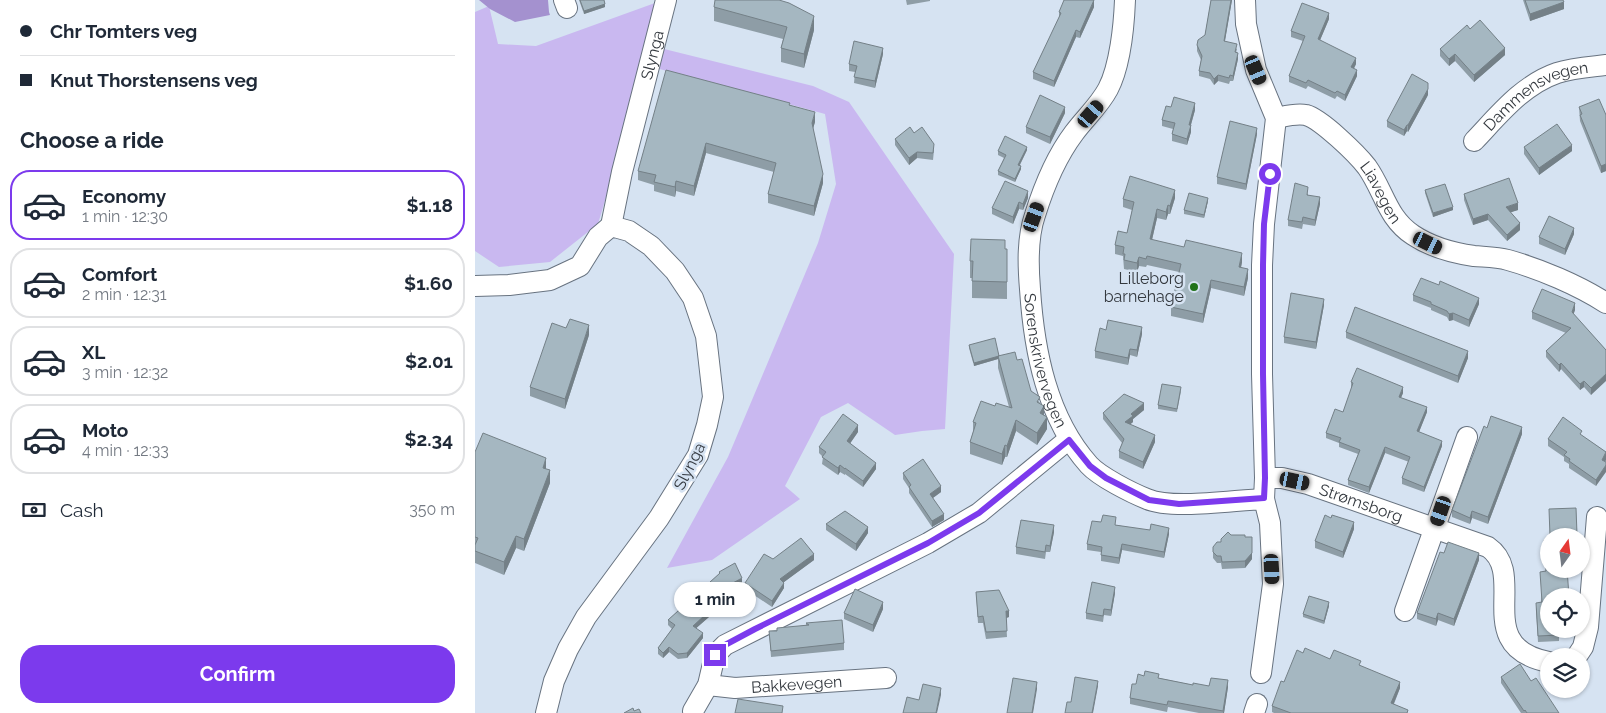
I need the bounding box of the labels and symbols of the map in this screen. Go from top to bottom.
street label: Slynga [637,28,668,82]
car [1243,53,1268,87]
street label: Dammensvegen [1480,58,1589,135]
car [1075,98,1106,130]
street label: Liavegen [1356,158,1405,227]
route start [1259,163,1281,185]
car [1021,200,1046,234]
car [1411,230,1444,256]
place label: Lilleborg barnehage [1104,269,1184,306]
marker: Lilleborg barnehage [1188,281,1200,293]
street label: Sorenskrivervegen [1020,292,1071,431]
street label: Slynga [670,439,709,493]
car [1278,471,1311,491]
street label: Strømsborg [1317,480,1405,526]
car [1429,494,1452,528]
north arrow [1540,528,1590,578]
car [1263,554,1280,584]
callout: 1 min [674,582,756,618]
route end [704,644,726,666]
street label: Bakkevegen [751,672,843,697]

